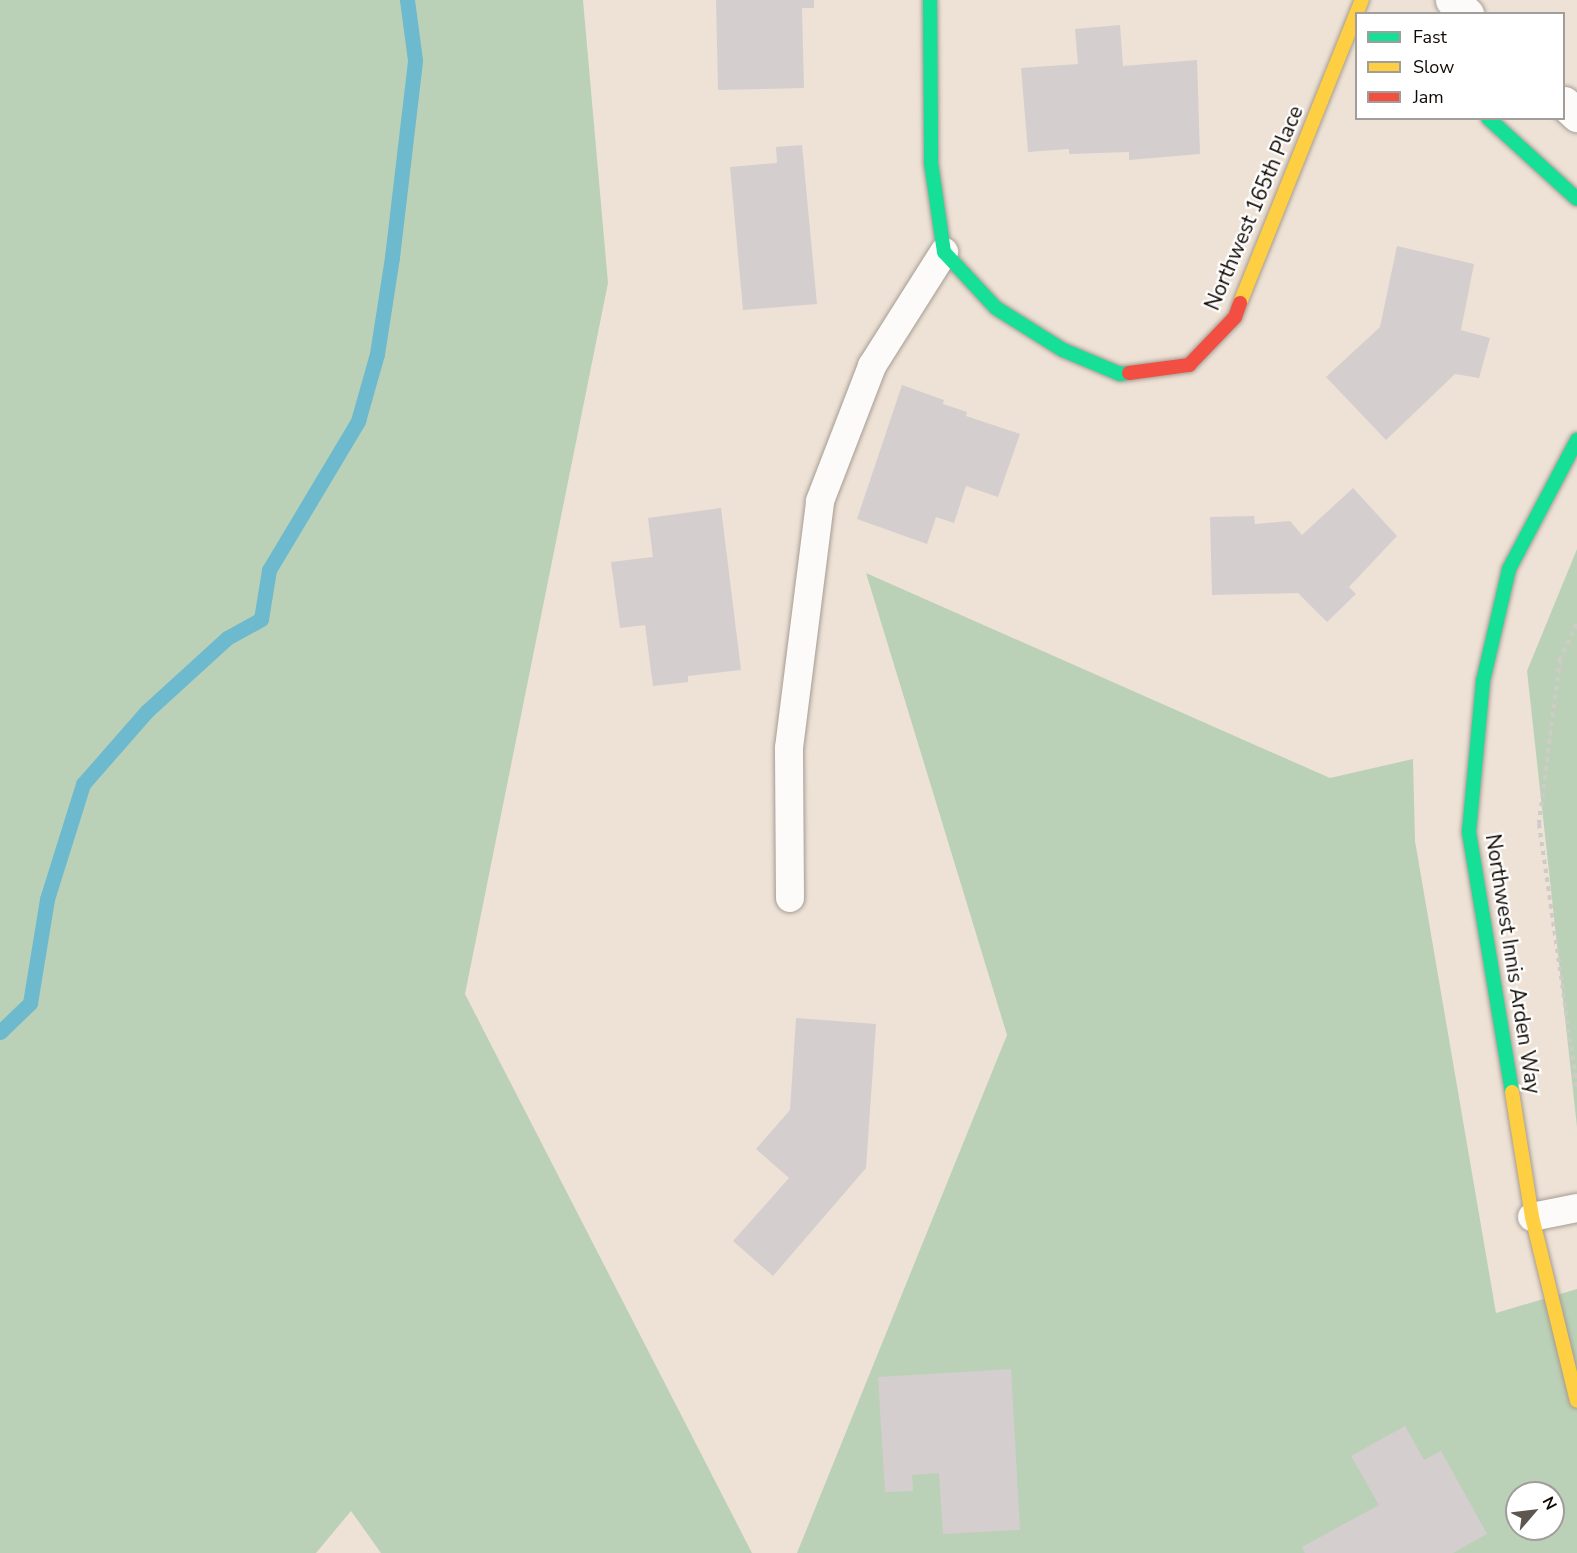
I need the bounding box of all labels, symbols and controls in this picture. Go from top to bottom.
legend [1355,12,1565,120]
text: Fast [1413,25,1447,49]
text: Slow [1413,55,1454,79]
text: Jam [1413,85,1444,109]
street label: Northwest 165th Place [1199,102,1309,314]
street label: Northwest Innis Arden Way [1480,832,1546,1096]
north arrow [1505,1481,1565,1541]
text: N [1537,1493,1562,1514]

